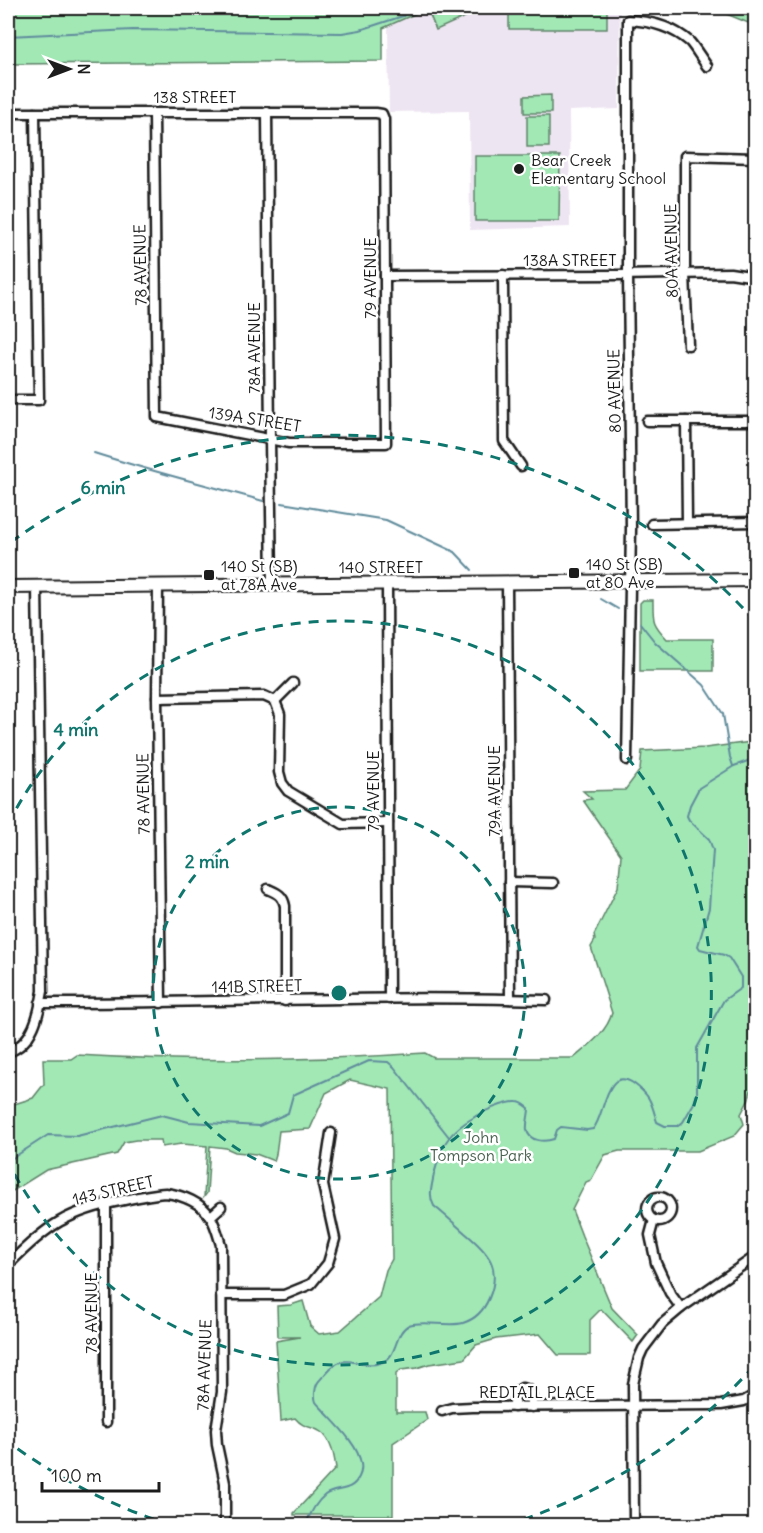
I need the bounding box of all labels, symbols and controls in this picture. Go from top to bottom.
north arrow [39,39,99,99]
text: N [74,63,94,75]
street label: 138 STREET [154,87,237,107]
place label: Bear Creek Elementary School [531,150,666,188]
marker: Bear Creek Elementary School [512,162,526,176]
street label: 80A AVENUE [660,204,682,298]
street label: 78 AVENUE [129,224,151,306]
street label: 79 AVENUE [360,237,380,319]
street label: 138A STREET [523,250,617,270]
street label: 78A AVENUE [244,302,264,394]
street label: 80 AVENUE [603,349,625,433]
street label: 139A STREET [207,402,303,436]
text: 6 min [81,476,126,499]
place label: 140 St (SB) at 80 Ave [586,554,663,592]
place label: 140 St (SB) at 78A Ave [221,556,298,594]
street label: 140 STREET [339,557,423,577]
marker: 140 St (SB) at 80 Ave [567,566,581,580]
marker: 140 St (SB) at 78A Ave [202,568,216,582]
text: 4 min [54,718,99,741]
street label: 79A AVENUE [484,745,504,837]
street label: 79 AVENUE [363,750,383,832]
street label: 78 AVENUE [132,753,154,835]
text: 2 min [185,850,230,873]
street label: 141B STREET [212,975,302,997]
centre of rings [329,983,349,1003]
park label: John Tompson Park [430,1127,532,1165]
street label: 143 STREET [70,1171,156,1209]
street label: 78 AVENUE [81,1272,101,1354]
street label: 78A AVENUE [192,1319,216,1411]
street label: REDTAIL PLACE [479,1382,595,1402]
scale bar [42,1455,159,1493]
text: 100 m [51,1464,102,1487]

